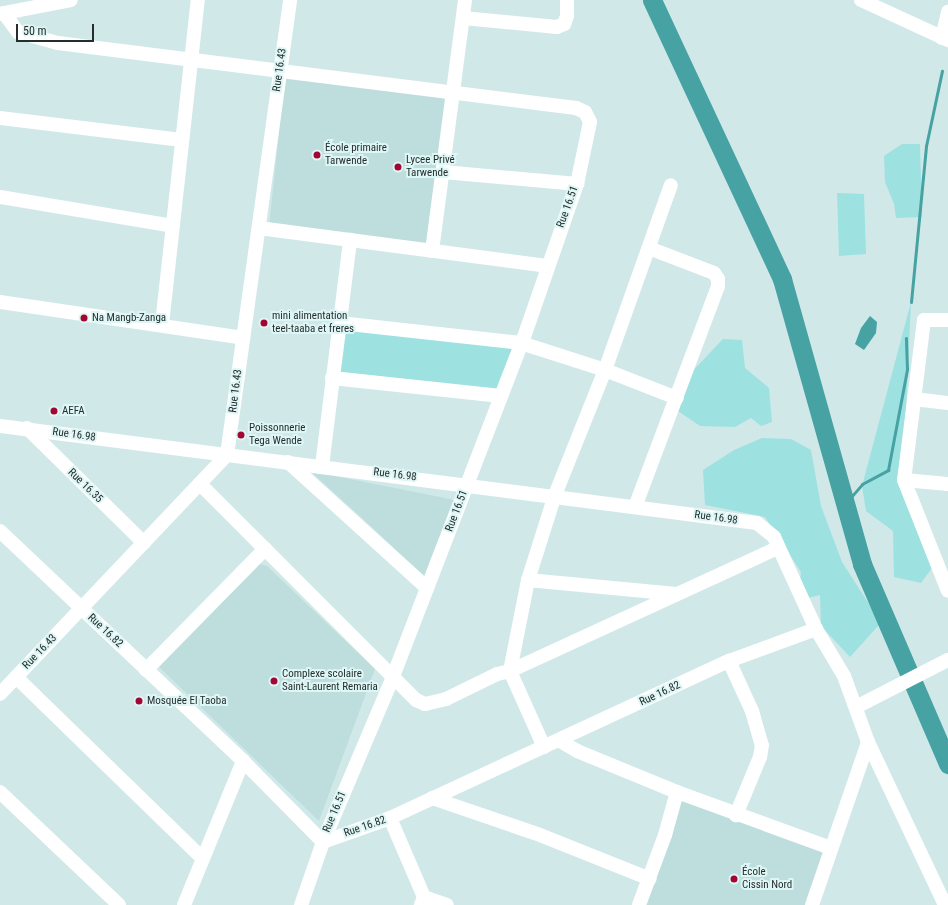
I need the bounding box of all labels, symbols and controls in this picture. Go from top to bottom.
scale bar [18,16,96,42]
text: 50 m [23,24,47,38]
street label: Rue 16.43 [270,48,290,92]
place label: École primaire Tarwende [325,142,387,168]
marker: École primaire Tarwende [312,150,322,160]
place label: Lycee Privé Tarwende [406,154,455,180]
marker: Lycee Privé Tarwende [393,162,403,172]
street label: Rue 16.51 [554,184,582,230]
place label: mini alimentation teel-taaba et freres [272,310,354,336]
place label: Na Mangb-Zanga [92,311,166,325]
marker: Na Mangb-Zanga [79,313,89,323]
marker: mini alimentation teel-taaba et freres [259,318,269,328]
street label: Rue 16.43 [227,369,245,413]
place label: AEFA [62,404,85,418]
marker: AEFA [49,406,59,416]
place label: Poissonnerie Tega Wende [249,422,305,448]
street label: Rue 16.98 [52,425,96,445]
marker: Poissonnerie Tega Wende [236,430,246,440]
street label: Rue 16.35 [65,466,105,506]
street label: Rue 16.98 [373,466,417,484]
street label: Rue 16.51 [443,488,471,534]
street label: Rue 16.98 [694,508,738,528]
street label: Rue 16.82 [85,611,125,651]
street label: Rue 16.43 [20,632,60,672]
place label: Complexe scolaire Saint-Laurent Remaria [282,668,378,694]
marker: Complexe scolaire Saint-Laurent Remaria [269,676,279,686]
street label: Rue 16.82 [638,679,682,709]
place label: Mosquée El Taoba [147,694,227,708]
marker: Mosquée El Taoba [134,696,144,706]
street label: Rue 16.51 [320,789,350,835]
street label: Rue 16.82 [342,814,388,840]
place label: École Cissin Nord [742,866,792,892]
marker: École Cissin Nord [729,874,739,884]

